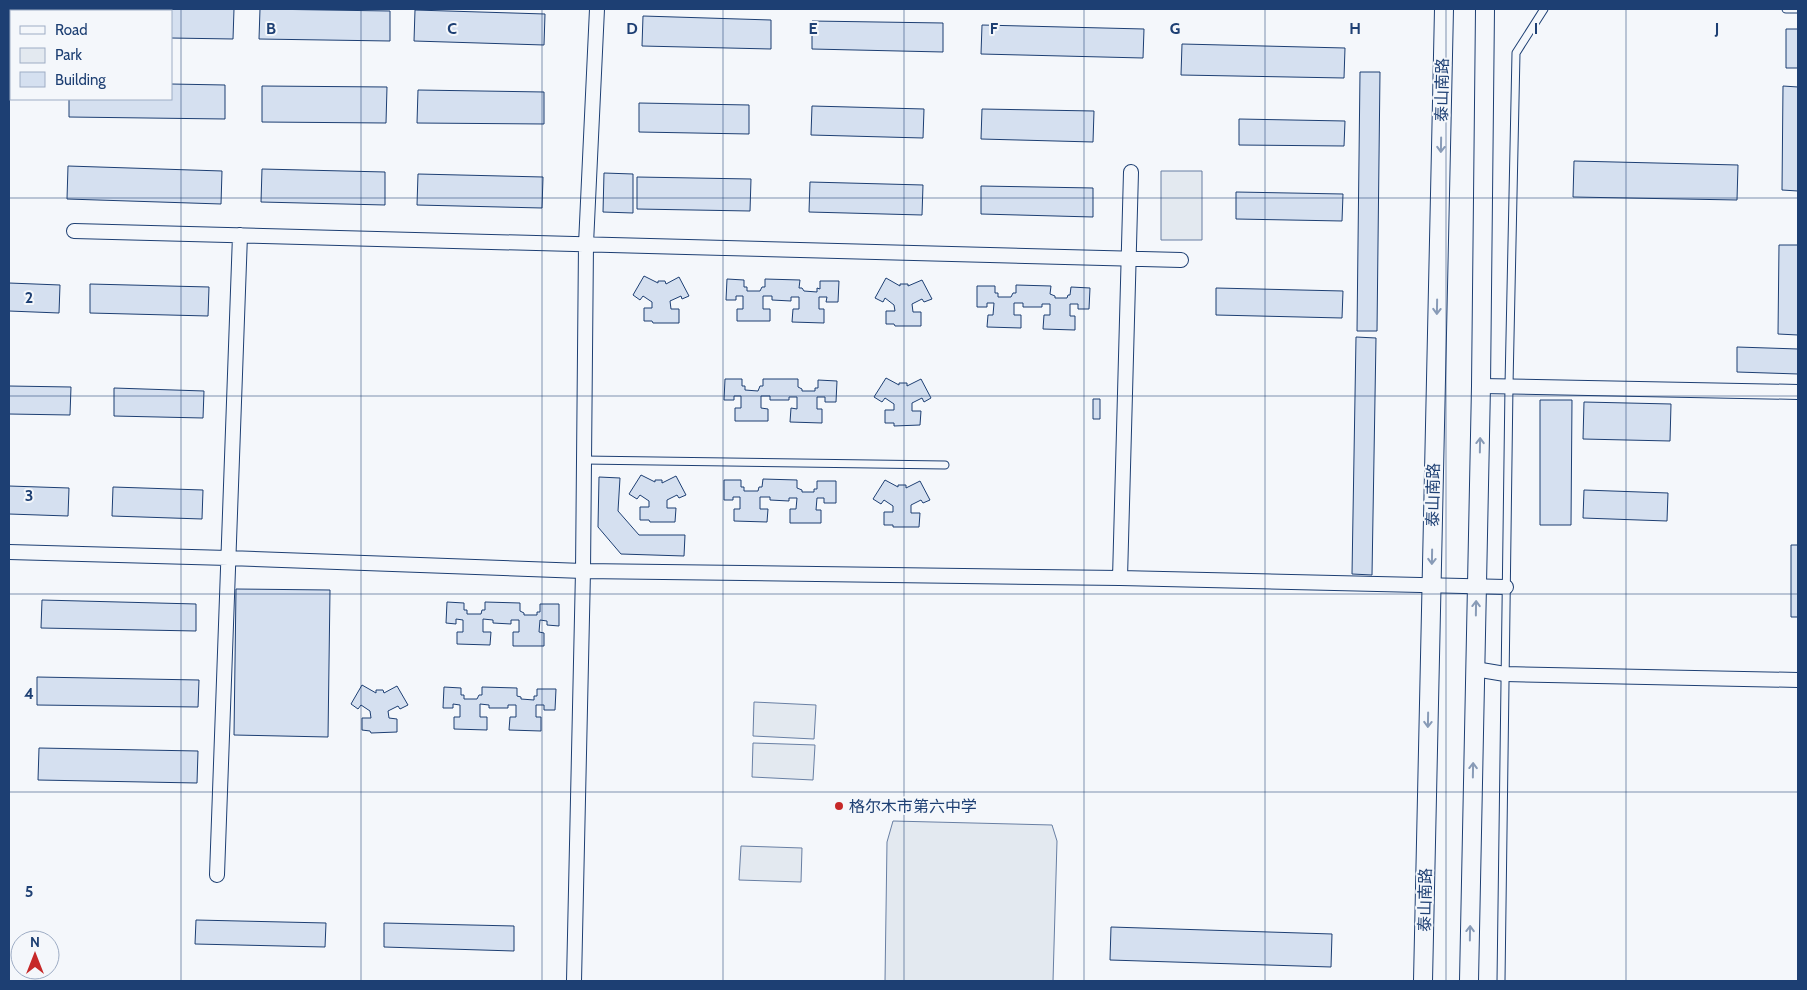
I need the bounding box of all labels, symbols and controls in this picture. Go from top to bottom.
legend [10,10,172,100]
text: B [266,19,276,38]
text: C [447,19,457,38]
text: D [626,19,638,38]
text: E [808,19,818,38]
text: F [990,19,999,38]
text: G [1170,19,1180,38]
text: H [1349,19,1361,38]
text: I [1534,19,1538,38]
text: J [1714,19,1719,38]
text: Road [55,21,88,39]
text: Park [55,46,82,64]
street label: 泰山南路 [1432,58,1452,122]
text: Building [55,71,106,89]
one-way arrow [1436,136,1446,153]
text: 2 [25,288,33,307]
one-way arrow [1433,299,1442,315]
one-way arrow [1475,437,1484,453]
street label: 泰山南路 [1423,463,1443,527]
text: 3 [25,486,33,505]
one-way arrow [1427,549,1437,565]
one-way arrow [1471,600,1481,616]
text: 4 [24,684,34,703]
one-way arrow [1424,712,1433,728]
one-way arrow [1468,762,1478,778]
place label: 格尔木市第六中学 [849,797,977,816]
marker: 格尔木市第六中学 [833,800,845,812]
street label: 泰山南路 [1415,868,1435,932]
text: 5 [25,882,33,901]
one-way arrow [1465,925,1474,941]
north arrow [10,930,60,980]
text: N [30,933,40,951]

